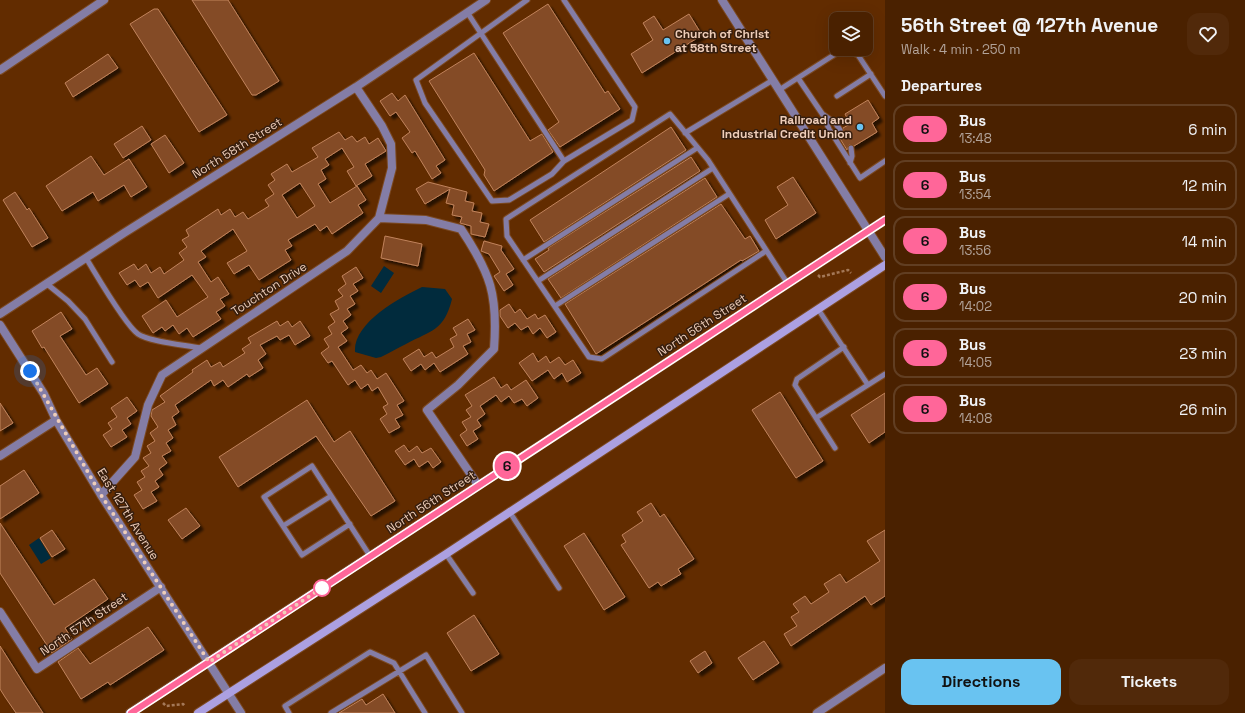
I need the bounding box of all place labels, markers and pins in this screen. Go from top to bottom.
place label: Church of Christ at 58th Street [675,26,770,56]
marker: Church of Christ at 58th Street [662,36,672,46]
place label: Railroad and Industrial Credit Union [722,112,852,142]
marker: Railroad and Industrial Credit Union [855,122,865,132]
unlabelled marker [313,579,331,597]

